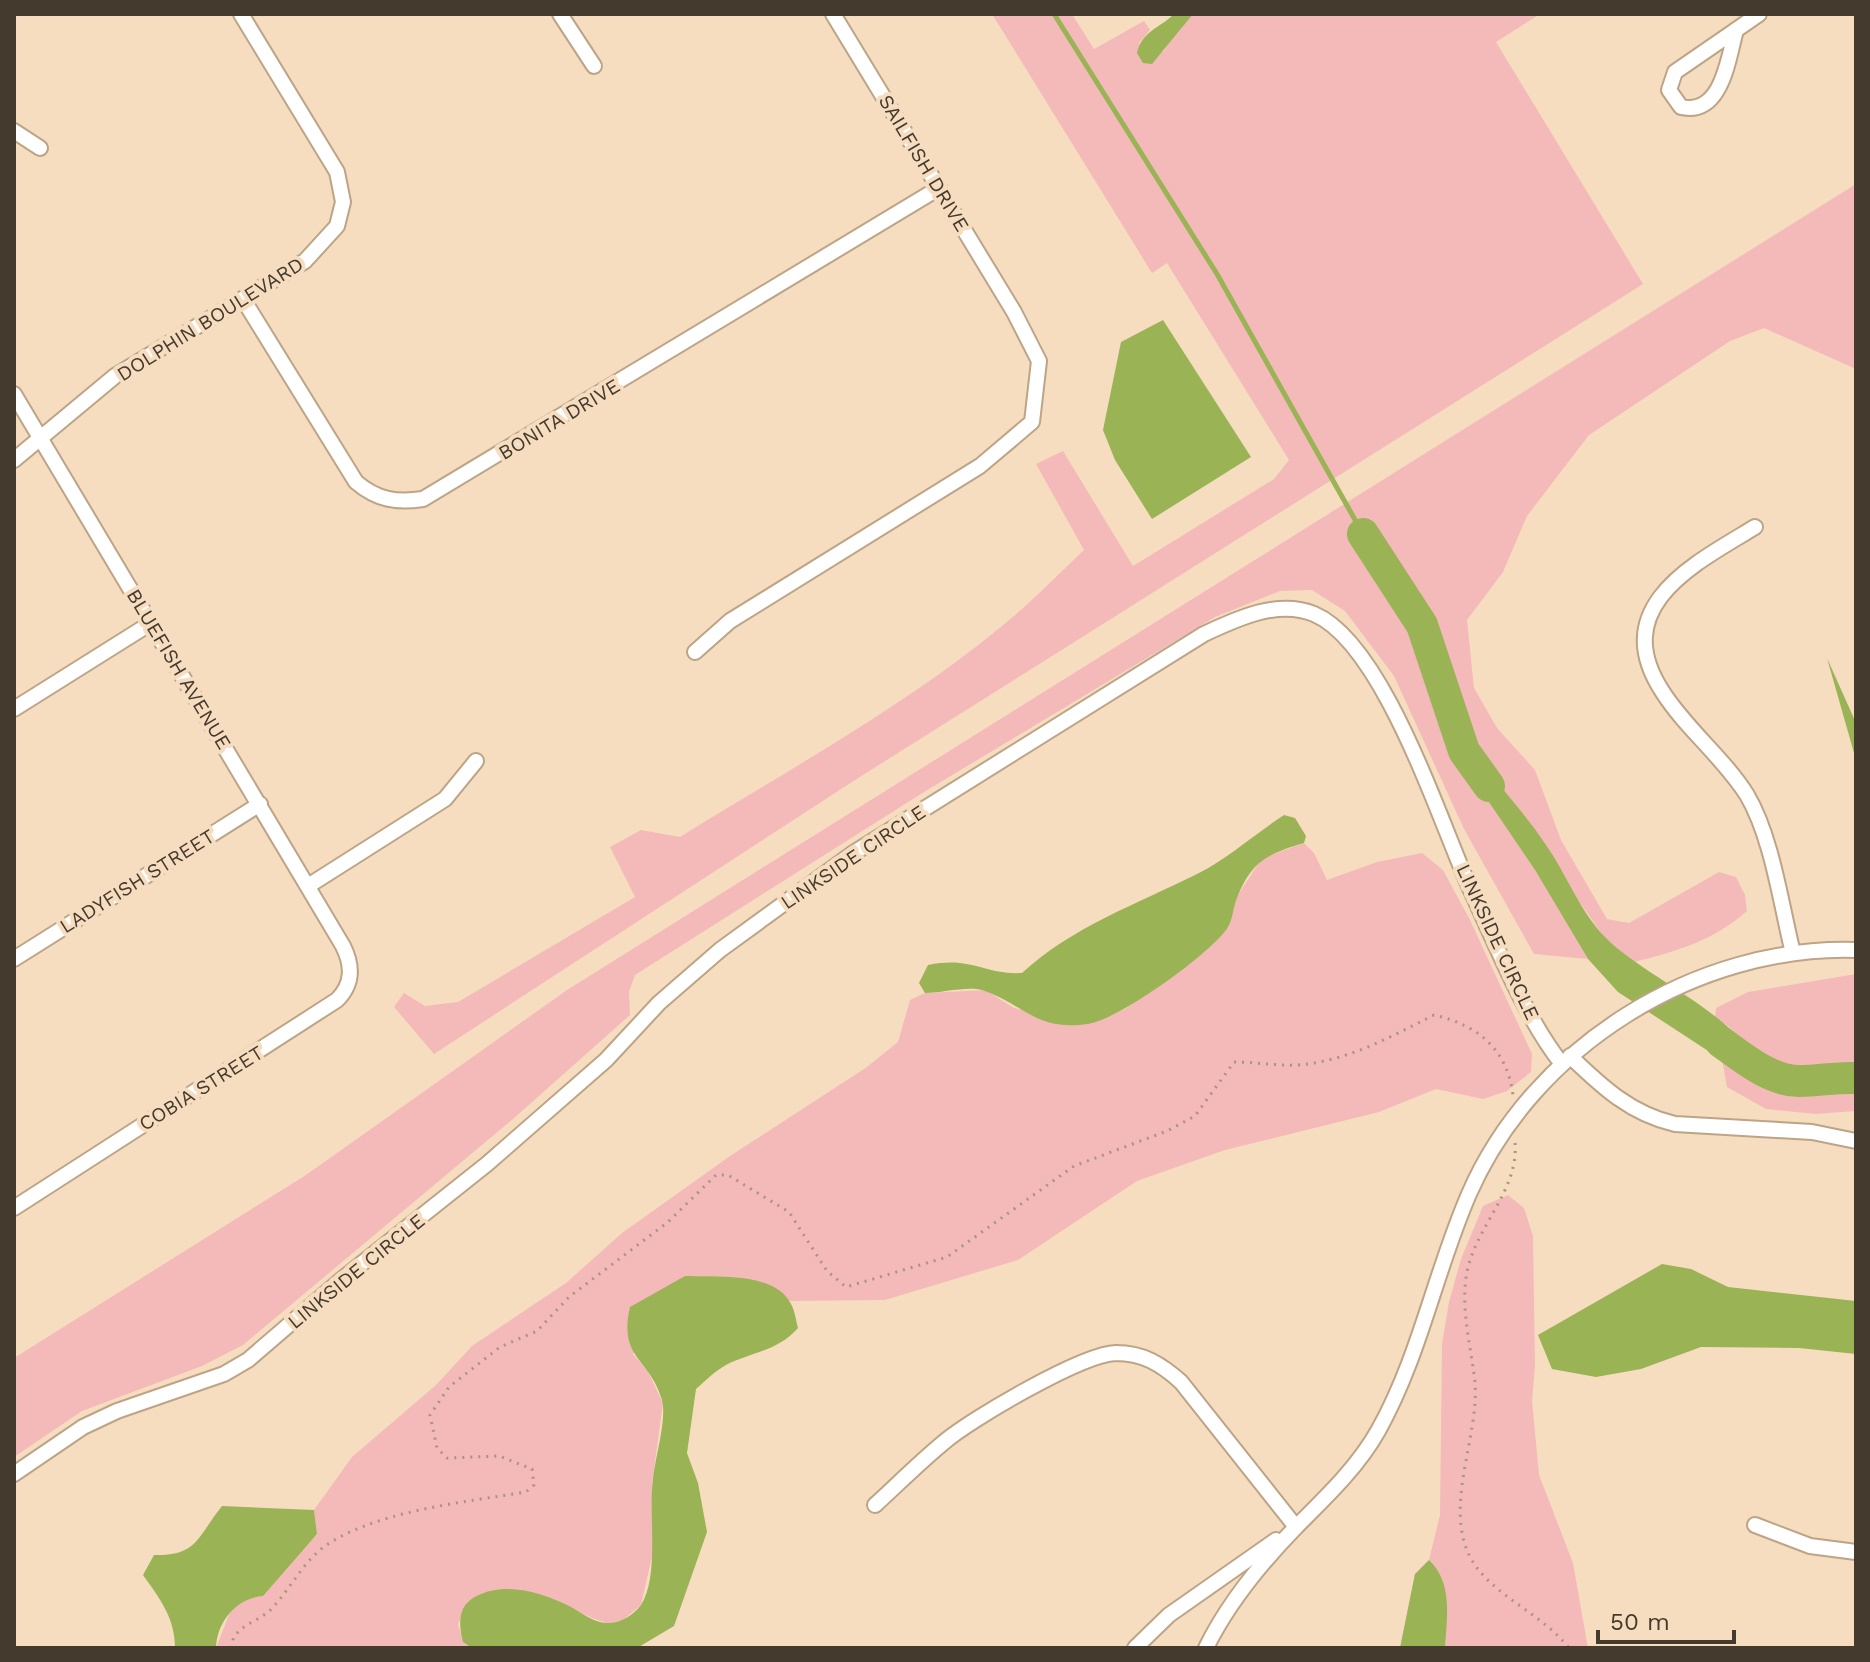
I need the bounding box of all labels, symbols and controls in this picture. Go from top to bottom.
street label: SAILFISH DRIVE [874,90,974,236]
street label: DOLPHIN BOULEVARD [112,252,308,386]
street label: BONITA DRIVE [494,373,624,465]
street label: BLUEFISH AVENUE [122,585,236,753]
street label: LINKSIDE CIRCLE [776,800,930,914]
street label: LADYFISH STREET [55,824,219,938]
street label: LINKSIDE CIRCLE [1451,860,1545,1024]
street label: COBIA STREET [134,1040,268,1136]
street label: LINKSIDE CIRCLE [283,1208,429,1334]
scale bar [1598,1594,1734,1644]
text: 50 m [1610,1608,1670,1636]

